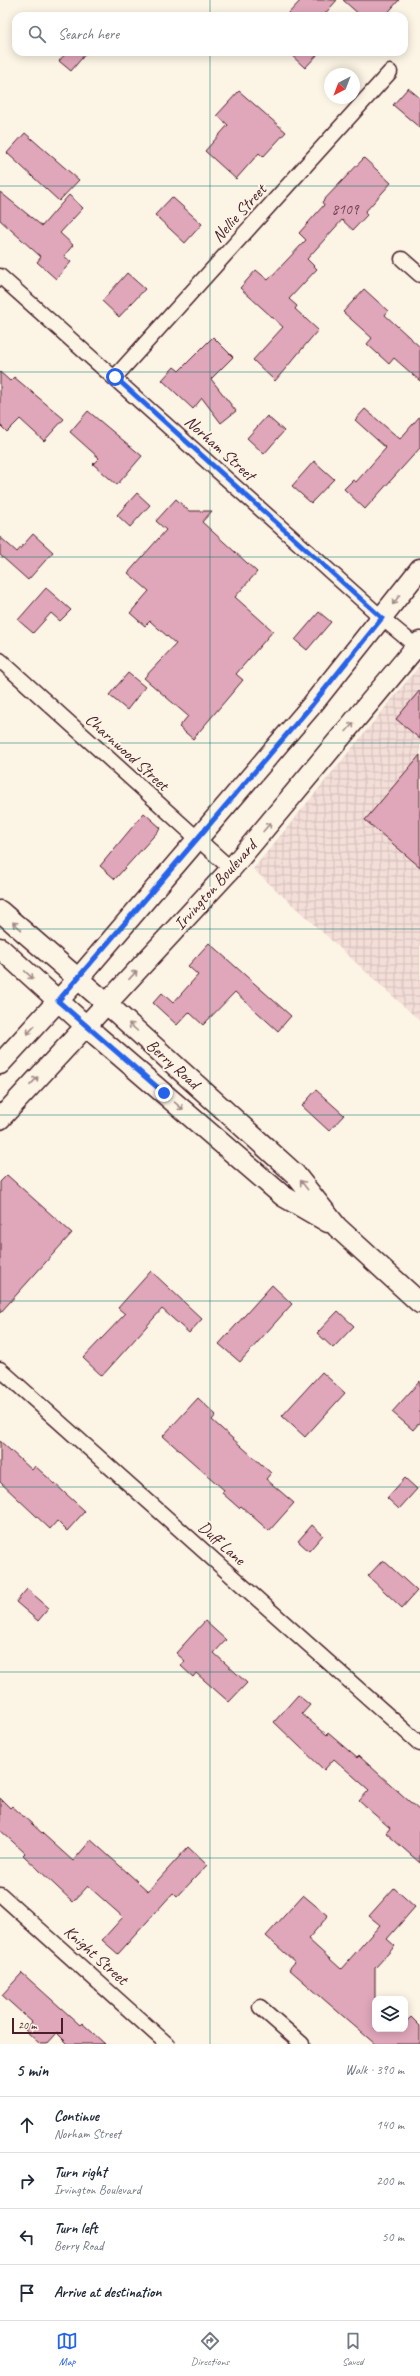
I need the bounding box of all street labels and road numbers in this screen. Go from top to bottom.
street label: Nellie Street [207,178,272,247]
street label: Norham Street [180,411,261,487]
street label: Charnwood Street [81,709,175,797]
street label: Irvington Boulevard [169,834,262,934]
street label: Berry Road [142,1035,206,1095]
street label: Duff Lane [194,1516,251,1571]
street label: Knight Street [60,1921,134,1991]

